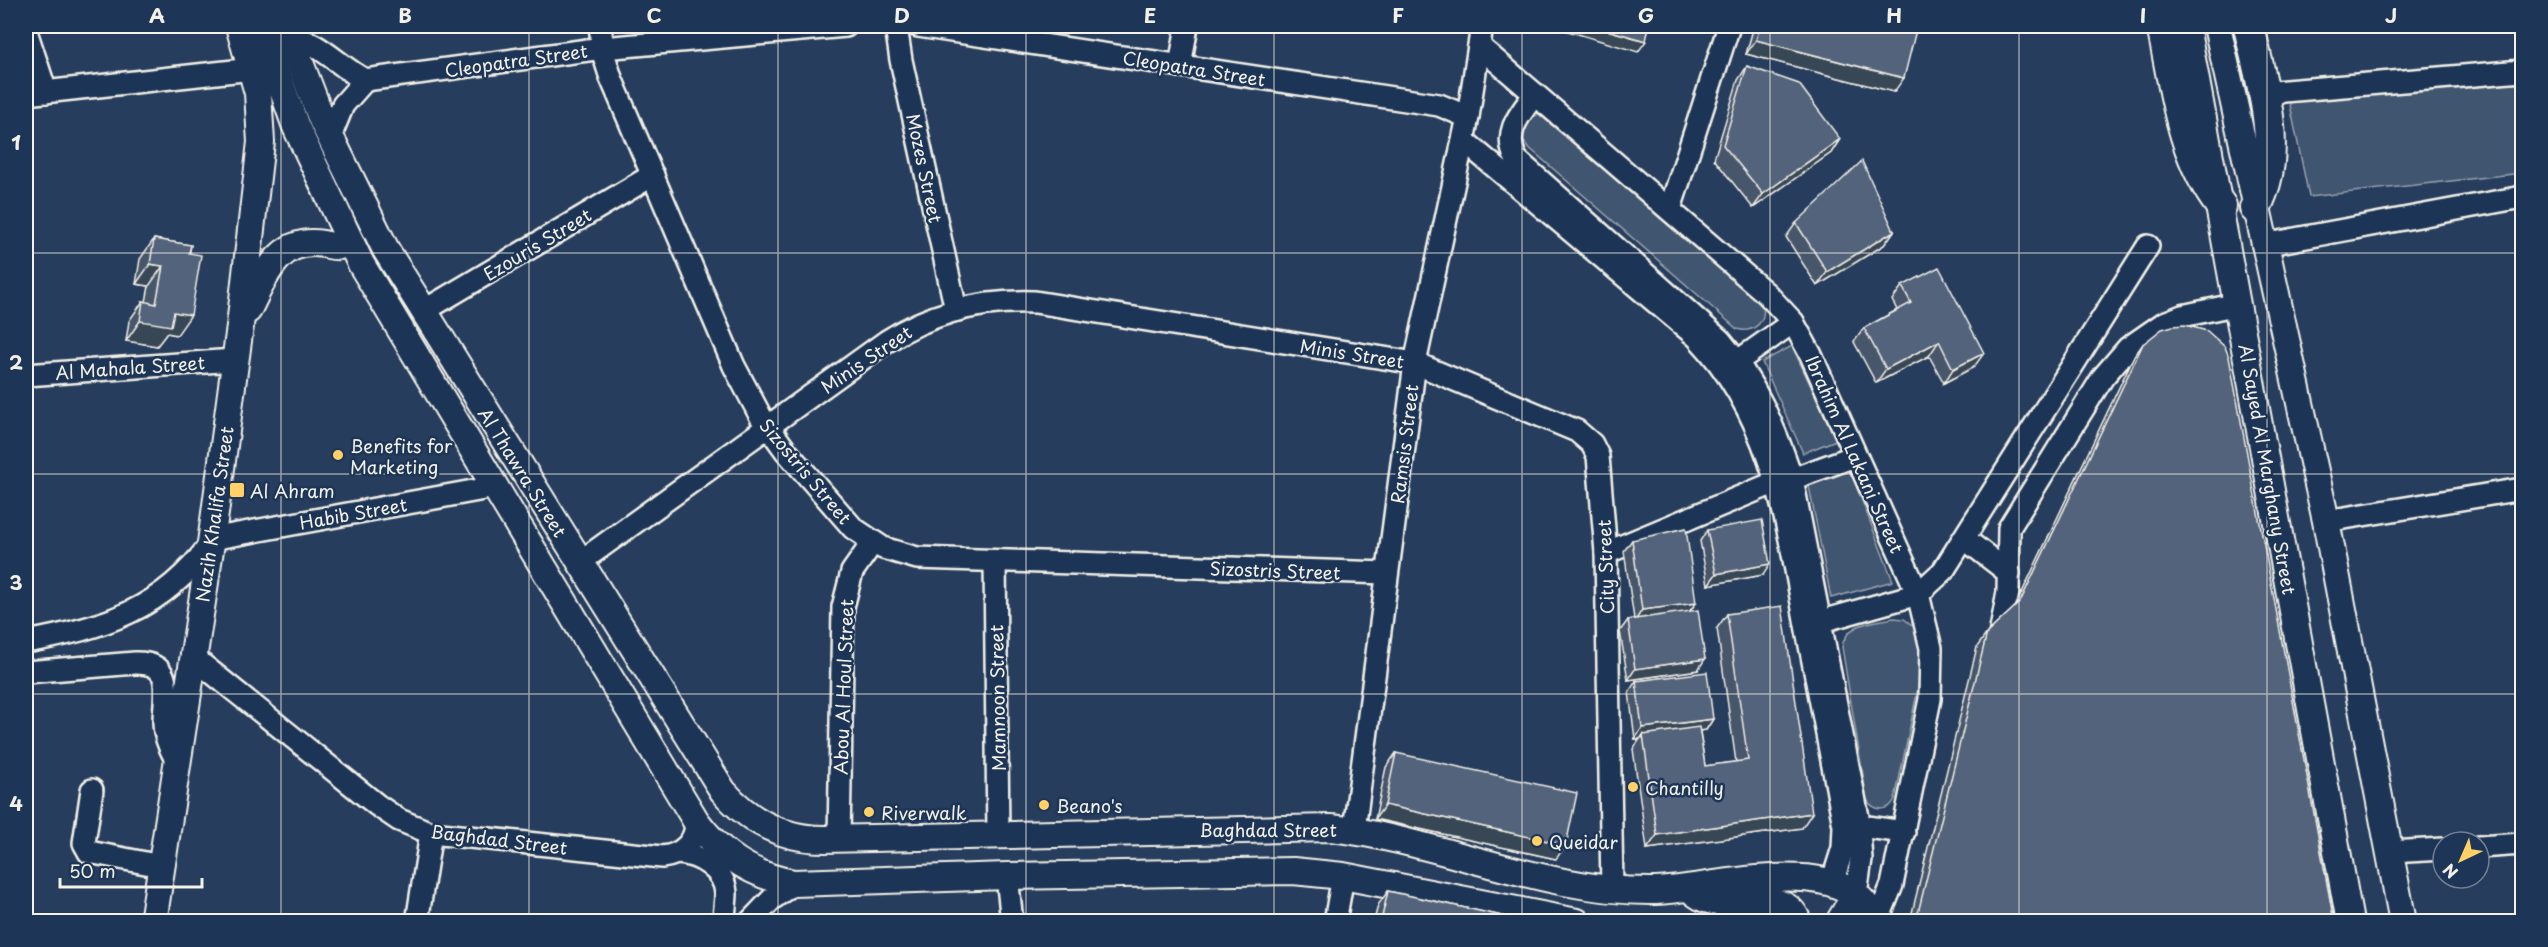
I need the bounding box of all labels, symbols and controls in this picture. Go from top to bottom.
text: A [149,0,165,30]
text: B [398,0,412,30]
text: C [646,0,662,30]
text: D [894,0,910,30]
text: E [1144,0,1156,30]
text: F [1392,0,1404,30]
text: G [1638,0,1654,30]
text: H [1886,0,1902,30]
text: I [2140,0,2146,30]
text: J [2385,0,2397,30]
street label: Cleopatra Street [443,37,589,83]
street label: Cleopatra Street [1121,43,1267,93]
street label: Mozes Street [900,111,950,225]
text: 1 [11,127,21,157]
street label: Ezouris Street [478,201,596,287]
street label: Minis Street [815,318,917,400]
street label: Minis Street [1298,331,1406,375]
street label: Al Sayed Al Marghany Street [2233,342,2303,596]
text: 2 [9,347,23,377]
street label: Al Mahala Street [54,348,206,386]
street label: Ibrahim Al Lakani Street [1799,351,1911,557]
street label: Ramsis Street [1383,383,1425,505]
street label: Al Thawra Street [472,402,574,542]
street label: Sizostris Street [754,412,858,530]
street label: Nazih Khalifa Street [188,424,240,604]
place label: Benefits for Marketing [350,432,453,480]
marker: Benefits for Marketing [331,448,345,462]
place label: Al Ahram [250,477,335,504]
marker: Al Ahram [228,481,246,499]
street label: Habib Street [297,490,409,536]
street label: City Street [1590,519,1620,615]
street label: Sizostris Street [1209,554,1341,586]
text: 3 [9,567,23,597]
street label: Abou Al Houl Street [826,599,860,775]
street label: Mamnoon Street [982,625,1012,771]
place label: Chantilly [1645,774,1724,801]
marker: Chantilly [1626,780,1640,794]
text: 4 [9,788,23,818]
place label: Beano's [1056,792,1123,819]
marker: Beano's [1037,798,1051,812]
place label: Riverwalk [881,799,967,826]
marker: Riverwalk [862,805,876,819]
street label: Baghdad Street [1199,816,1337,843]
street label: Baghdad Street [429,817,569,861]
place label: Queidar [1549,828,1618,855]
north arrow [2431,830,2491,890]
marker: Queidar [1530,834,1544,848]
scale bar [60,851,202,889]
text: 50 m [69,857,116,884]
text: N [2437,858,2463,885]

